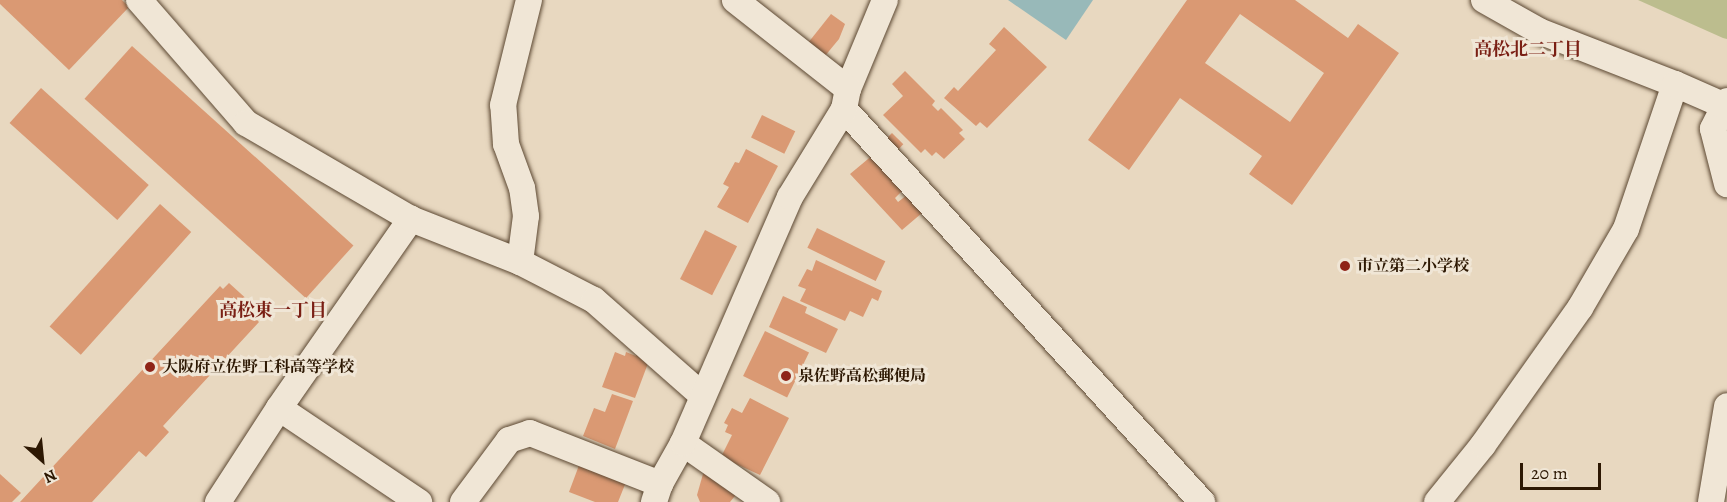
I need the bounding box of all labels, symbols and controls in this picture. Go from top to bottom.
district label: 高松北二丁目 [1474,38,1582,60]
place label: 市立第二小学校 [1357,256,1469,276]
marker: 市立第二小学校 [1338,259,1352,273]
district label: 高松東一丁目 [219,299,327,321]
place label: 大阪府立佐野工科高等学校 [162,357,354,377]
marker: 大阪府立佐野工科高等学校 [143,360,157,374]
place label: 泉佐野高松郵便局 [798,366,926,386]
marker: 泉佐野高松郵便局 [779,369,793,383]
north arrow [12,430,72,490]
scale bar [1523,451,1604,489]
text: 20 m [1531,461,1568,485]
text: N [40,464,60,488]

